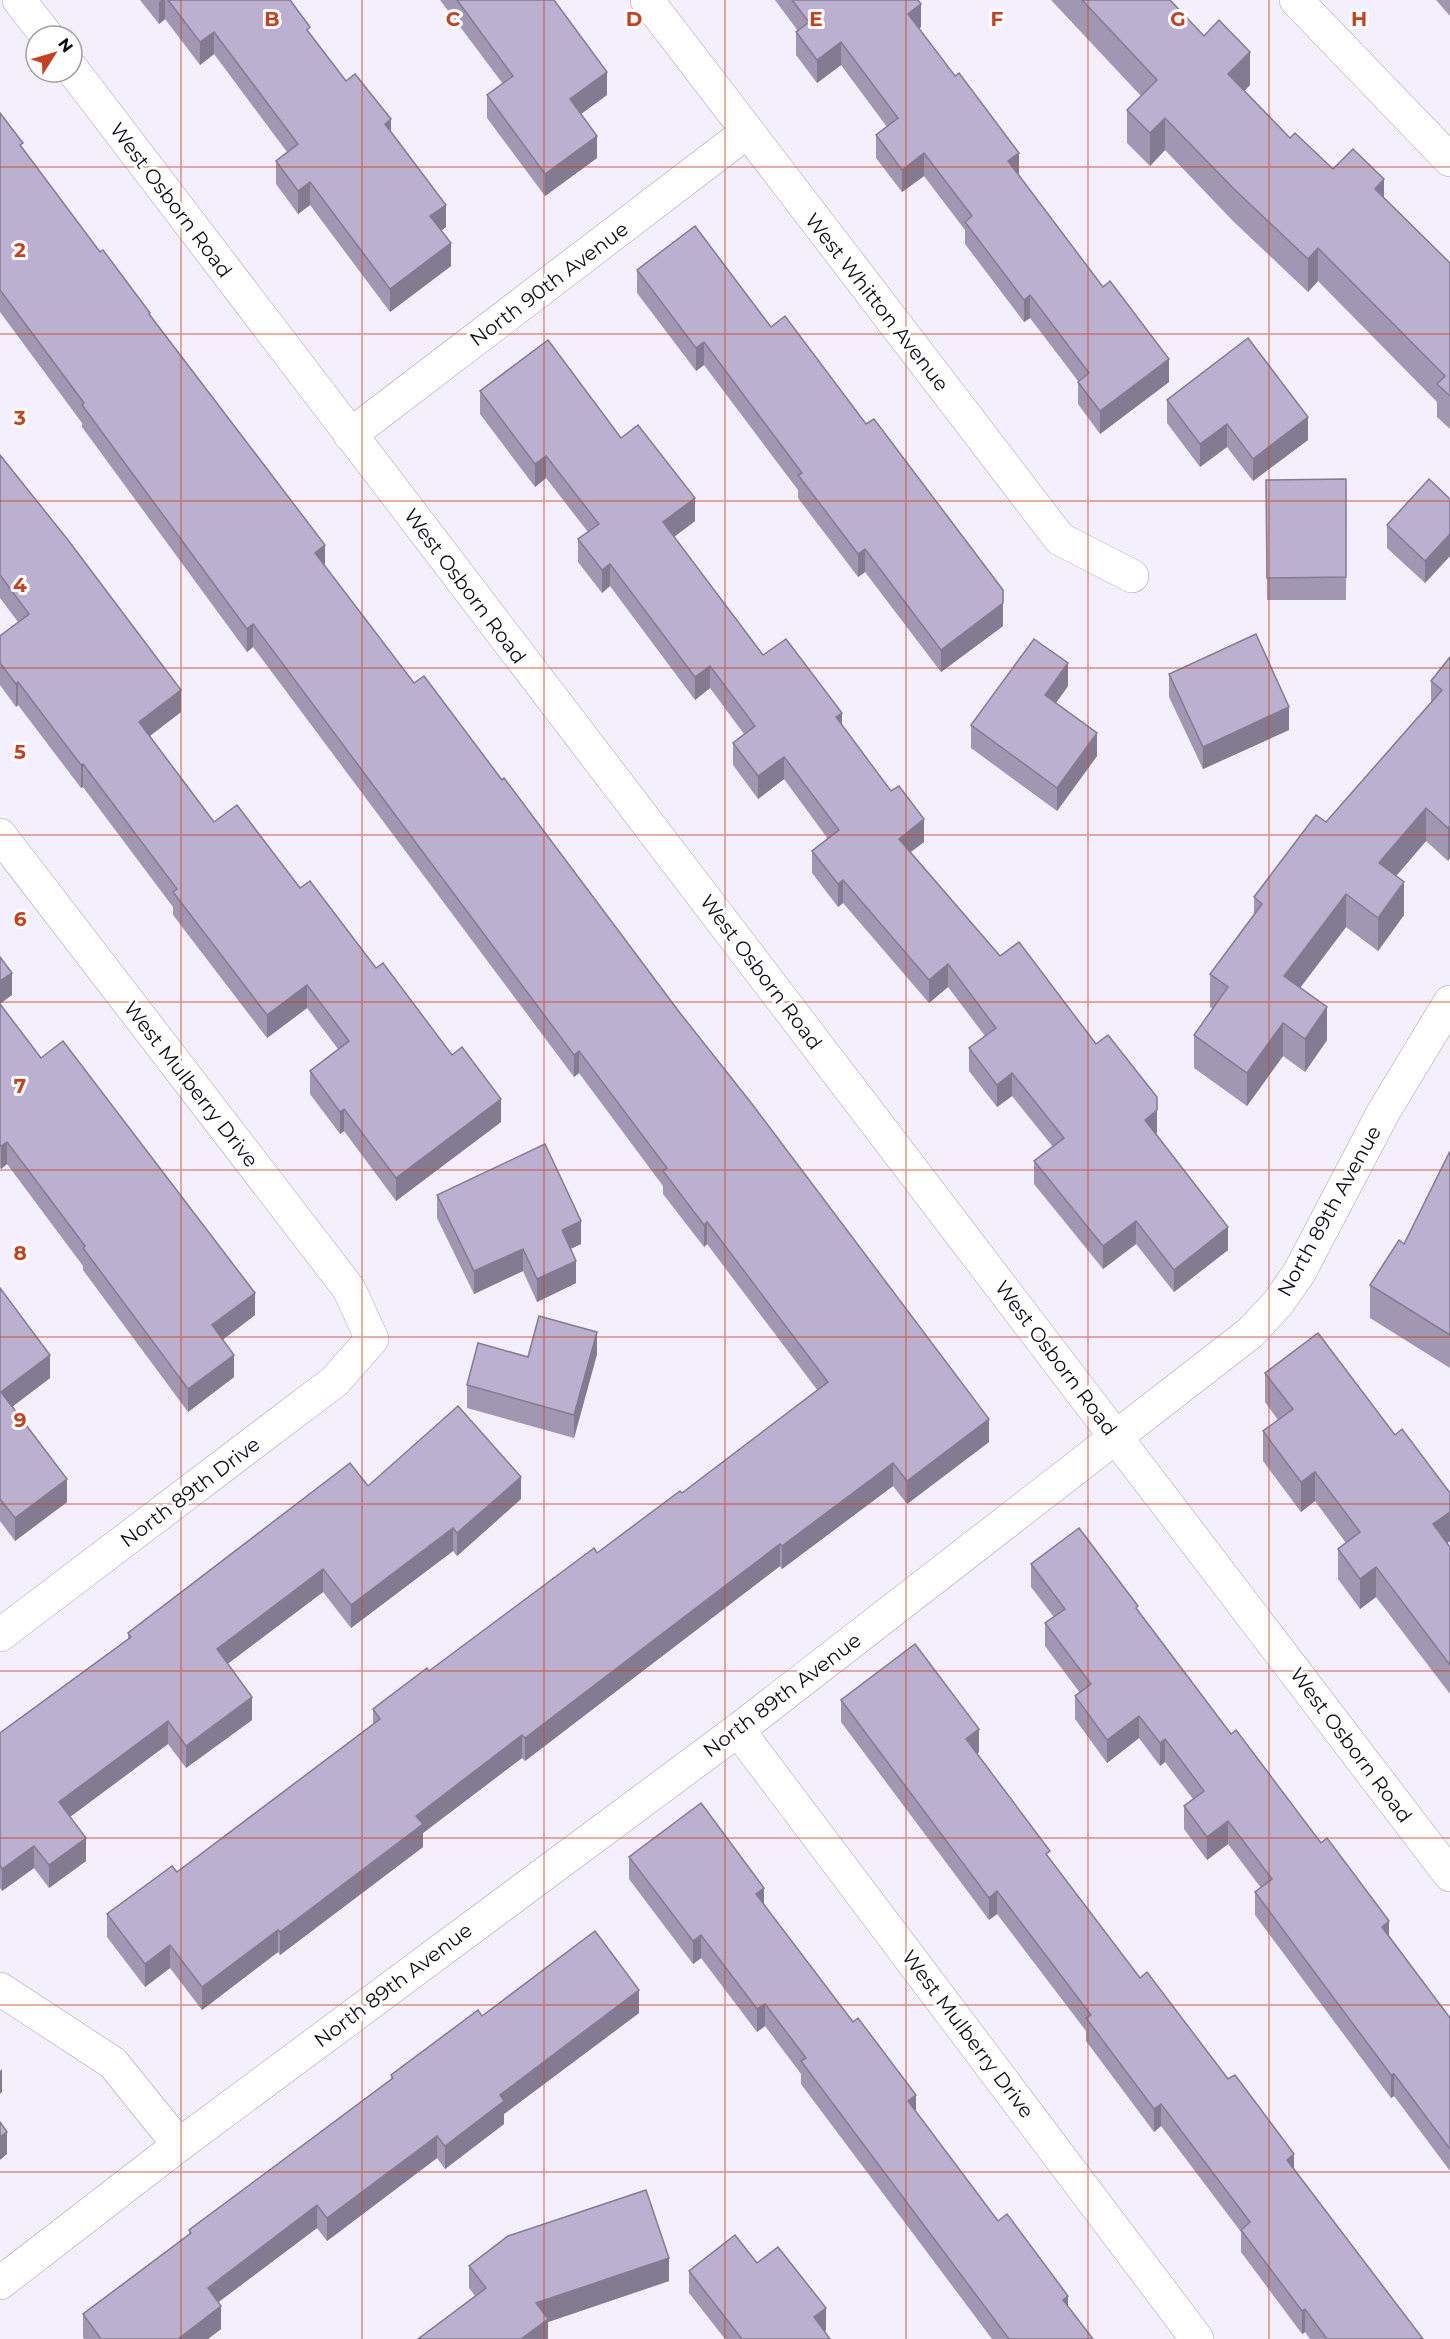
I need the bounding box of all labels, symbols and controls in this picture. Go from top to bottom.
text: B [264,7,280,31]
text: C [446,7,461,31]
text: D [626,7,642,31]
text: E [809,7,823,31]
text: F [991,7,1004,31]
text: G [1170,7,1186,31]
text: H [1351,7,1367,31]
north arrow [24,24,84,84]
text: N [54,34,77,56]
street label: West Osborn Road [105,118,237,282]
street label: West Whitton Avenue [800,208,954,396]
street label: North 90th Avenue [465,217,633,351]
text: 2 [14,238,26,262]
text: 3 [13,406,26,430]
street label: West Osborn Road [399,504,531,668]
text: 4 [13,573,27,597]
text: 5 [14,740,26,764]
street label: West Osborn Road [695,890,827,1054]
text: 6 [14,907,27,931]
street label: West Mulberry Drive [119,996,263,1172]
text: 7 [14,1074,26,1098]
street label: North 89th Avenue [1272,1121,1386,1301]
text: 8 [13,1241,27,1265]
street label: West Osborn Road [990,1276,1122,1440]
text: 9 [14,1408,26,1432]
street label: North 89th Drive [116,1432,264,1552]
street label: North 89th Avenue [698,1628,866,1762]
street label: West Osborn Road [1285,1663,1417,1827]
street label: North 89th Avenue [309,1918,477,2052]
street label: West Mulberry Drive [897,1945,1039,2123]

